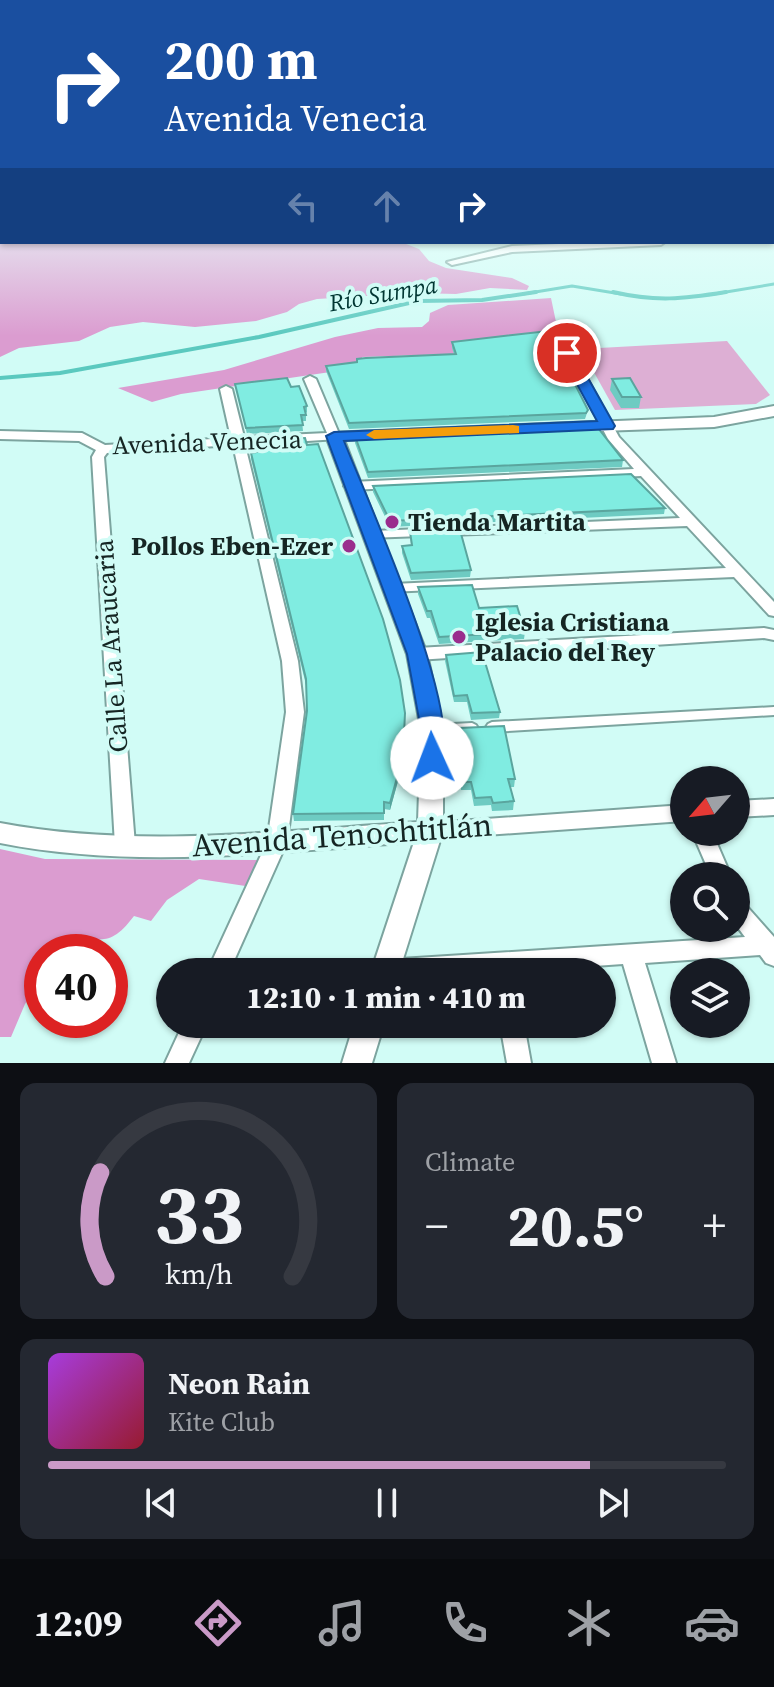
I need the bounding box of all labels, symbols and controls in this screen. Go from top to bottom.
text: 200 m [164,21,318,98]
icon: right [32,32,136,136]
text: Avenida Venecia [164,94,427,143]
icon: left [281,184,325,228]
icon: ahead [365,184,409,228]
icon: right [449,184,493,228]
water label: Río Sumpa [325,268,440,319]
pin [533,319,601,387]
icon: arrive [545,331,589,375]
street label: Avenida Venecia [112,421,303,463]
place label: Tienda Martita [408,504,586,540]
marker: Tienda Martita [383,513,401,531]
place label: Pollos Eben-Ezer [131,528,334,564]
marker: Pollos Eben-Ezer [340,537,358,555]
street label: Calle La Araucaria [86,538,136,754]
place label: Iglesia Cristiana Palacio del Rey [475,604,669,670]
marker: Iglesia Cristiana Palacio del Rey [450,628,468,646]
position arrow [390,716,474,800]
north arrow [670,766,750,846]
map controls [670,766,750,1038]
street label: Avenida Tenochtitlán [190,803,494,867]
button: search [670,862,750,942]
speed limit sign: 40 [24,934,128,1038]
button: layers [670,958,750,1038]
text: 12:10 · 1 min · 410 m [246,977,526,1018]
text: Climate [425,1144,515,1180]
text: 33 [153,1157,244,1271]
text: 20.5° [507,1184,644,1266]
text: − [425,1195,448,1256]
text: + [703,1195,726,1256]
text: km/h [164,1254,233,1294]
text: Neon Rain [168,1363,310,1404]
text: Kite Club [168,1404,275,1440]
icon: previous [139,1481,183,1525]
icon: pause [365,1481,409,1525]
icon: next [591,1481,635,1525]
icon: directions [190,1595,246,1651]
icon: music [314,1595,370,1651]
icon: phone [437,1595,493,1651]
icon: climate [561,1595,617,1651]
icon: car [684,1595,740,1651]
text: 12:09 [34,1599,123,1648]

